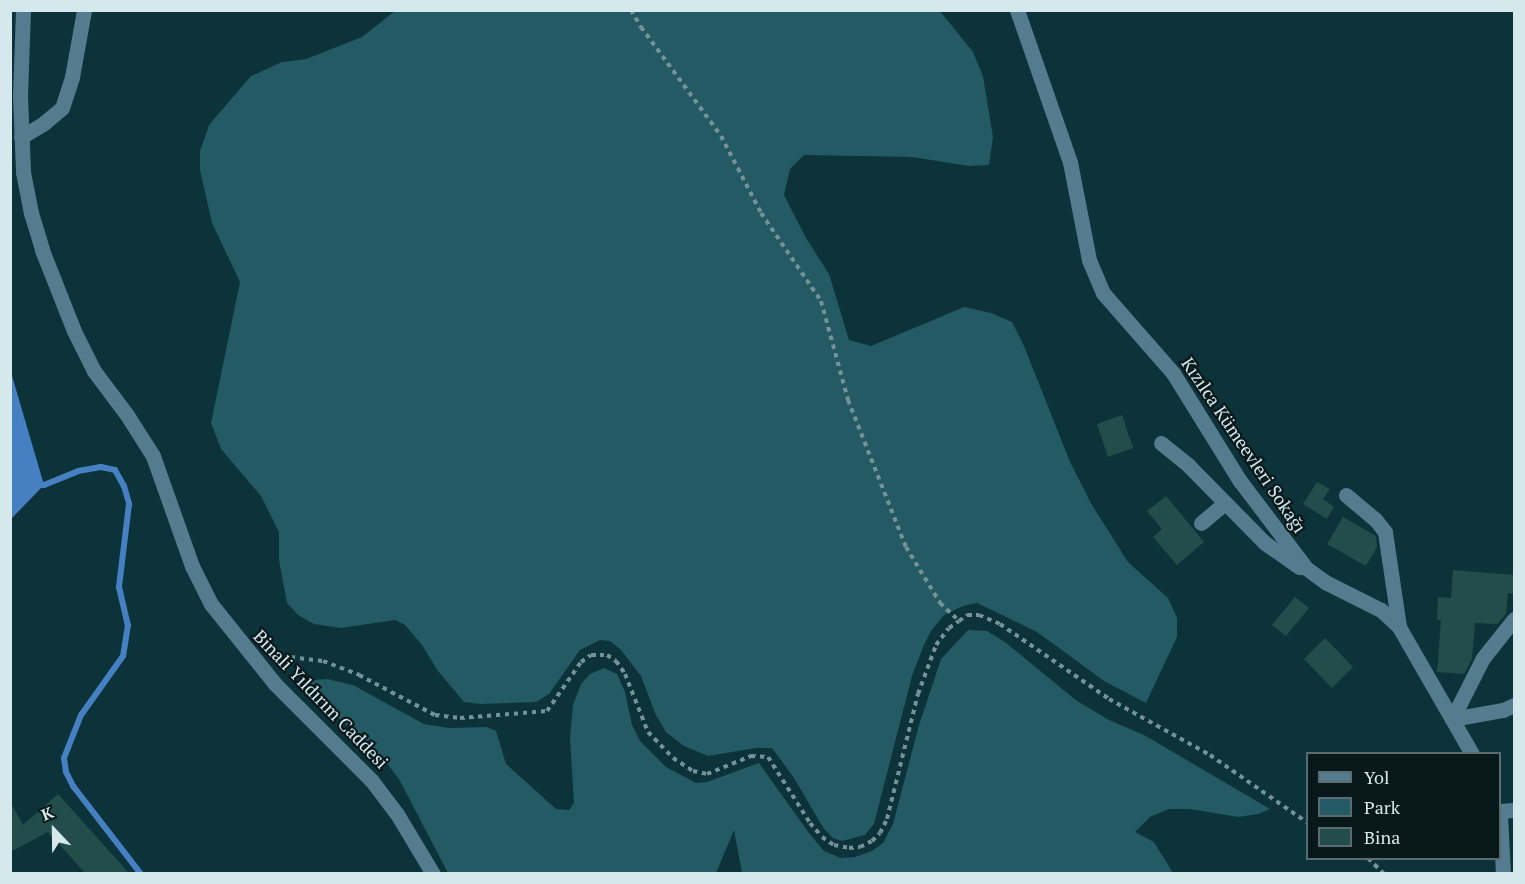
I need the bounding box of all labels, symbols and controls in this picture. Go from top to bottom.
street label: Kızılca Kümeevleri Sokağı [1177,353,1311,537]
street label: Binali Yıldırım Caddesi [249,625,393,773]
legend [1306,752,1501,860]
text: Yol [1364,765,1389,789]
text: Park [1364,795,1400,819]
north arrow [24,800,84,860]
text: K [38,801,57,826]
text: Bina [1364,825,1400,849]

